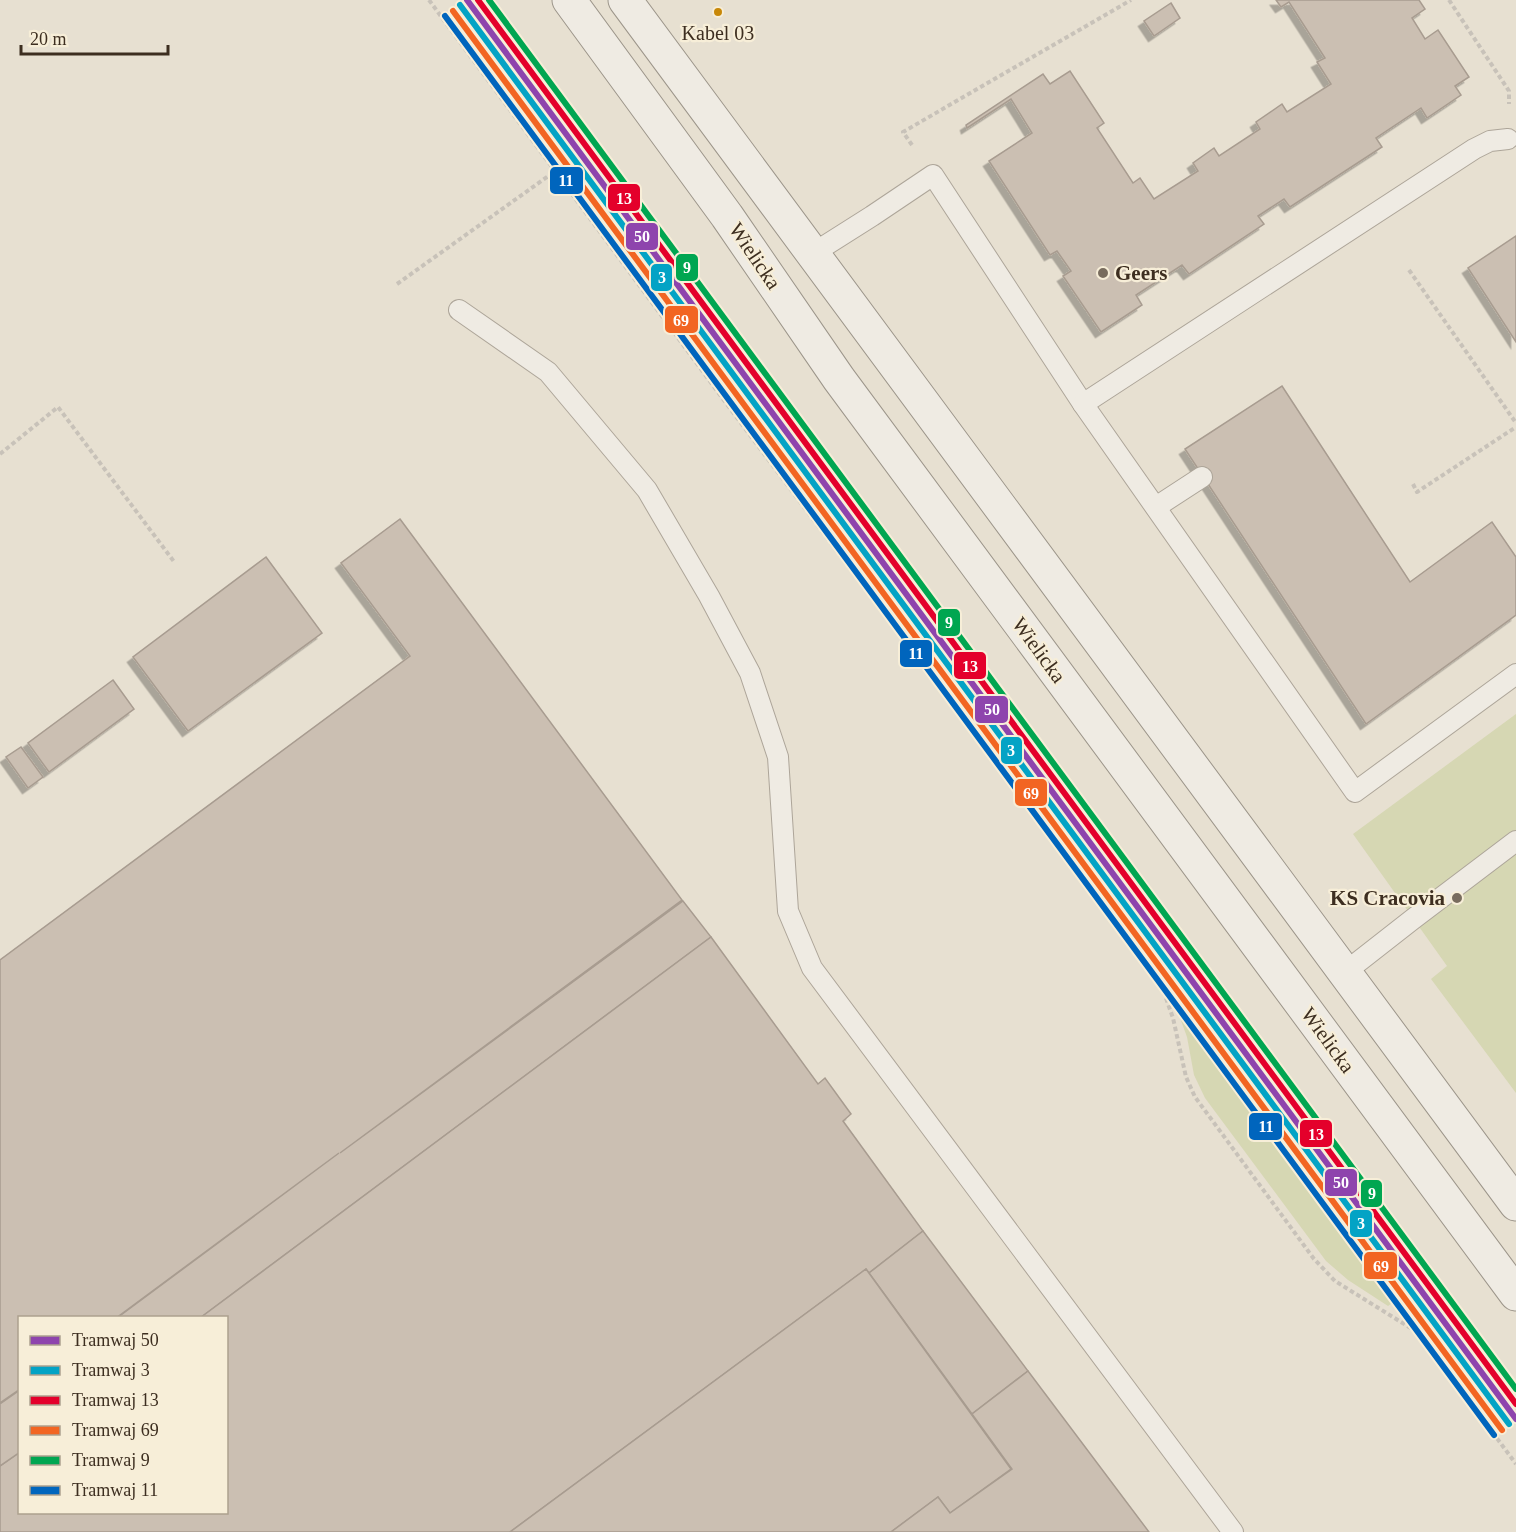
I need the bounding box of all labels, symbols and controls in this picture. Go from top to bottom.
marker: Kabel 03 [712,6,724,18]
scale bar [21,18,168,56]
place label: Kabel 03 [682,22,754,44]
text: 20 m [30,29,67,49]
line badge: 11 [549,166,584,195]
text: 11 [558,172,574,189]
line badge: 13 [607,183,641,212]
text: 13 [616,190,632,207]
street label: Wielicka [724,218,786,294]
line badge: 50 [625,222,659,251]
text: 50 [634,228,650,245]
line badge: 9 [675,253,699,282]
text: 9 [683,259,691,276]
place label: Geers [1115,261,1167,285]
line badge: 3 [650,263,673,292]
marker: Geers [1096,266,1110,280]
text: 3 [658,269,666,286]
line badge: 69 [664,305,699,334]
text: 69 [673,312,689,329]
line badge: 9 [937,608,961,637]
street label: Wielicka [1007,613,1071,688]
text: 9 [945,614,953,631]
line badge: 11 [899,639,933,668]
text: 11 [908,645,924,662]
line badge: 13 [953,651,987,680]
text: 13 [962,658,978,675]
line badge: 50 [974,695,1009,724]
text: 50 [984,701,1000,718]
line badge: 3 [1000,736,1023,765]
text: 3 [1007,742,1015,759]
line badge: 69 [1014,778,1048,807]
text: 69 [1023,785,1039,802]
place label: KS Cracovia [1330,886,1445,910]
marker: KS Cracovia [1450,891,1464,905]
street label: Wielicka [1296,1003,1360,1078]
line badge: 11 [1248,1112,1283,1141]
text: 11 [1258,1118,1274,1135]
line badge: 13 [1299,1119,1333,1148]
text: 13 [1308,1126,1324,1143]
line badge: 50 [1324,1168,1358,1197]
text: 50 [1333,1174,1349,1191]
line badge: 9 [1360,1179,1383,1208]
text: 9 [1368,1185,1376,1202]
line badge: 3 [1349,1209,1373,1238]
text: 3 [1357,1215,1365,1232]
line badge: 69 [1363,1251,1398,1280]
text: 69 [1373,1258,1389,1275]
legend [18,1316,228,1514]
text: Tramwaj 50 [72,1330,159,1350]
text: Tramwaj 3 [72,1360,150,1380]
text: Tramwaj 13 [72,1390,159,1410]
text: Tramwaj 69 [72,1420,159,1440]
text: Tramwaj 9 [72,1450,150,1470]
text: Tramwaj 11 [72,1480,158,1500]

